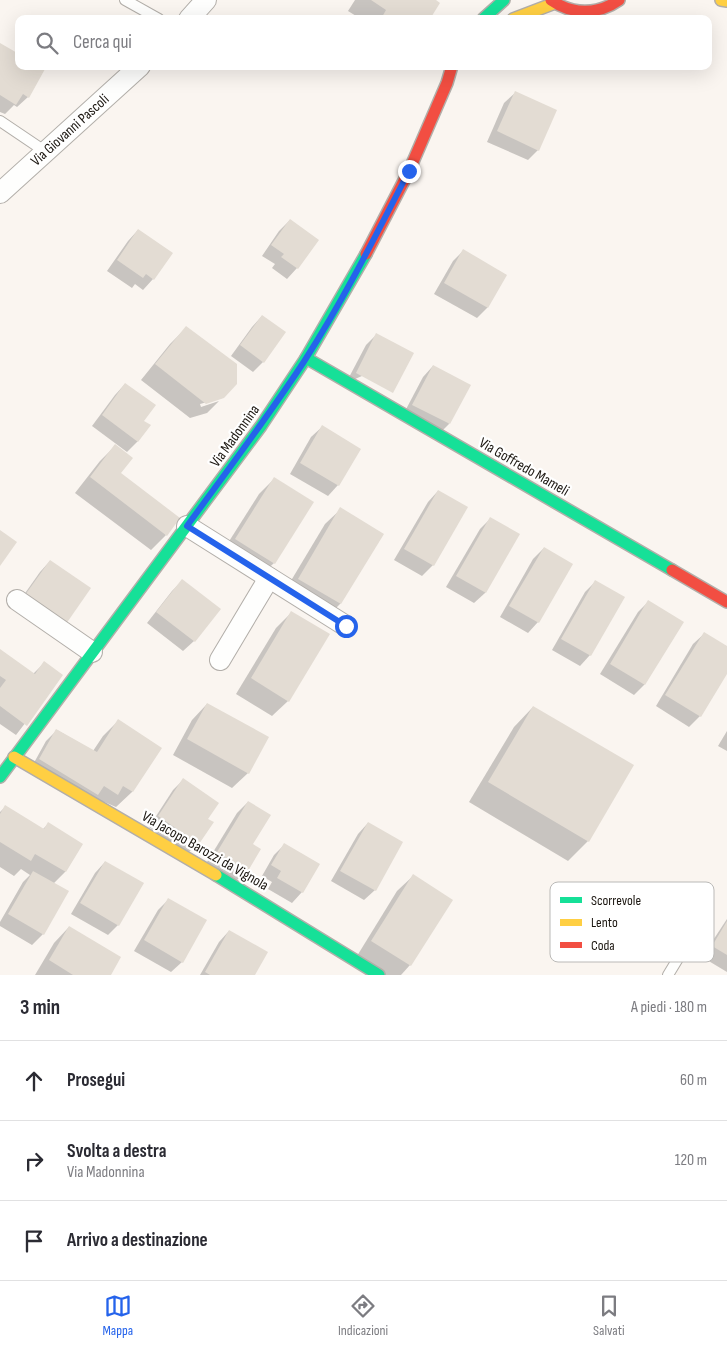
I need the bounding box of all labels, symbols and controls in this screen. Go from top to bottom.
search box [15,15,712,70]
icon: search [33,29,61,57]
text: Cerca qui [73,31,132,54]
street label: Via Giovanni Pascoli [27,90,113,170]
route end [398,160,421,183]
street label: Via Madonnina [206,401,264,471]
street label: Via Goffredo Mameli [475,433,573,501]
route start [335,615,358,638]
street label: Via Jacopo Barozzi da Vignola [138,807,272,895]
legend [550,882,714,962]
text: Scorrevole [591,892,641,909]
text: Lento [591,914,618,931]
text: Coda [591,937,615,954]
text: 3 min [20,995,60,1020]
text: A piedi · 180 m [631,998,707,1017]
icon: ahead [20,1067,48,1095]
text: Prosegui [67,1069,125,1092]
text: 60 m [680,1071,707,1090]
text: Svolta a destra [67,1140,167,1163]
icon: right [20,1147,48,1175]
text: 120 m [675,1151,707,1170]
text: Via Madonnina [67,1163,145,1182]
icon: arrive [20,1227,48,1255]
text: Arrivo a destinazione [67,1229,208,1252]
tab: Mappa [102,1292,133,1339]
tab: Indicazioni [338,1292,388,1339]
tab: Salvati [593,1292,625,1339]

